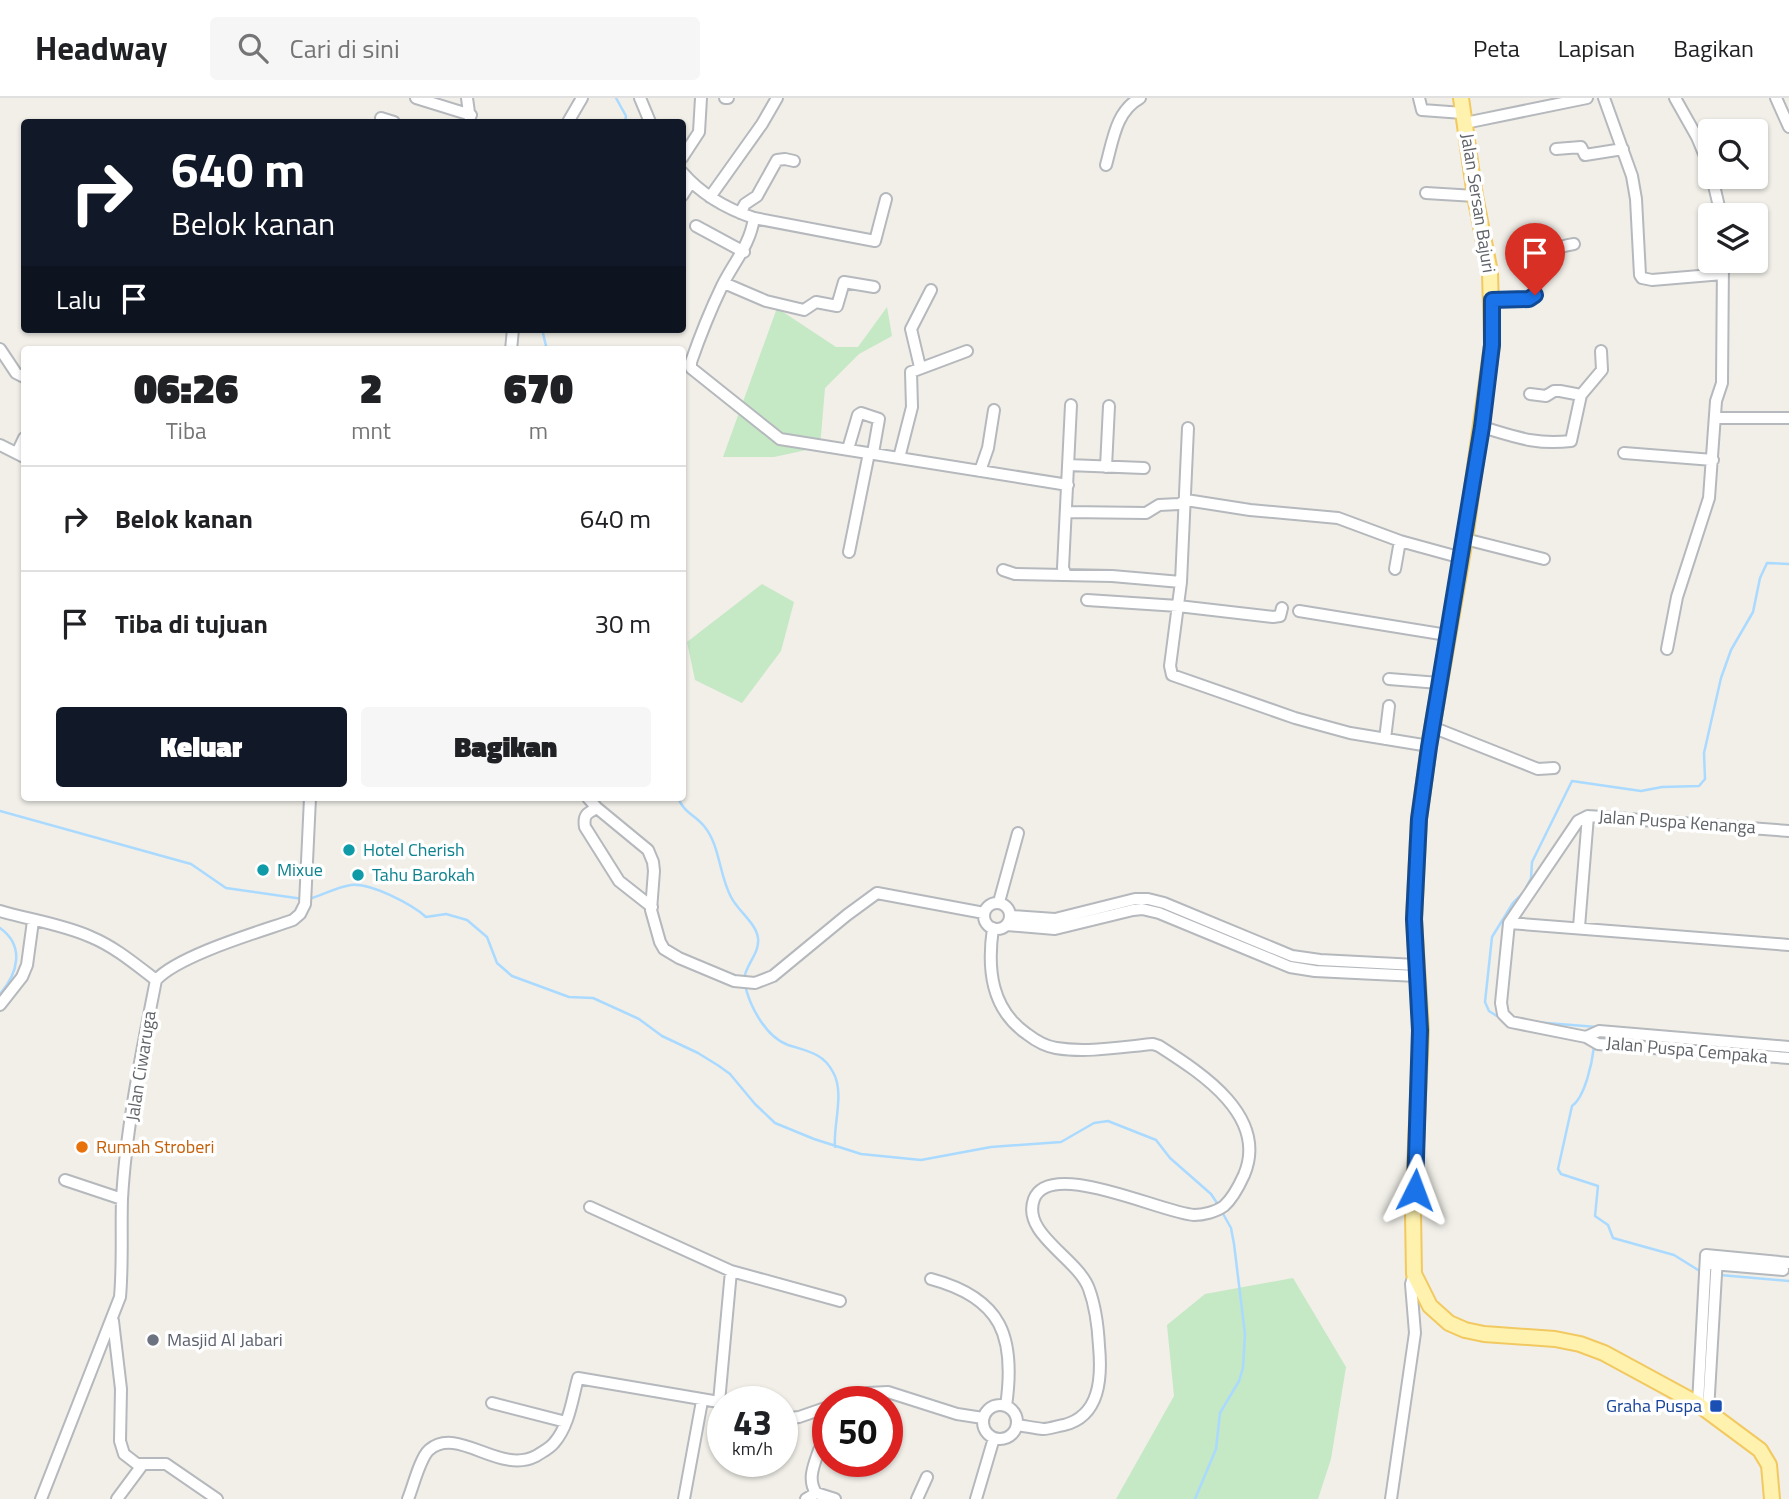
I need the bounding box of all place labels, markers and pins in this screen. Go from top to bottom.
pin [1505,223,1565,295]
place label: Hotel Cherish [363,836,465,863]
marker: Hotel Cherish [341,842,357,858]
place label: Mixue [277,856,323,883]
place label: Tahu Barokah [372,861,475,888]
marker: Mixue [255,862,271,878]
marker: Tahu Barokah [350,867,366,883]
place label: Rumah Stroberi [96,1133,214,1160]
marker: Rumah Stroberi [74,1139,90,1155]
place label: Masjid Al Jabari [167,1326,283,1353]
marker: Masjid Al Jabari [145,1332,161,1348]
place label: Graha Puspa [1606,1392,1702,1419]
marker: Graha Puspa [1708,1398,1724,1414]

